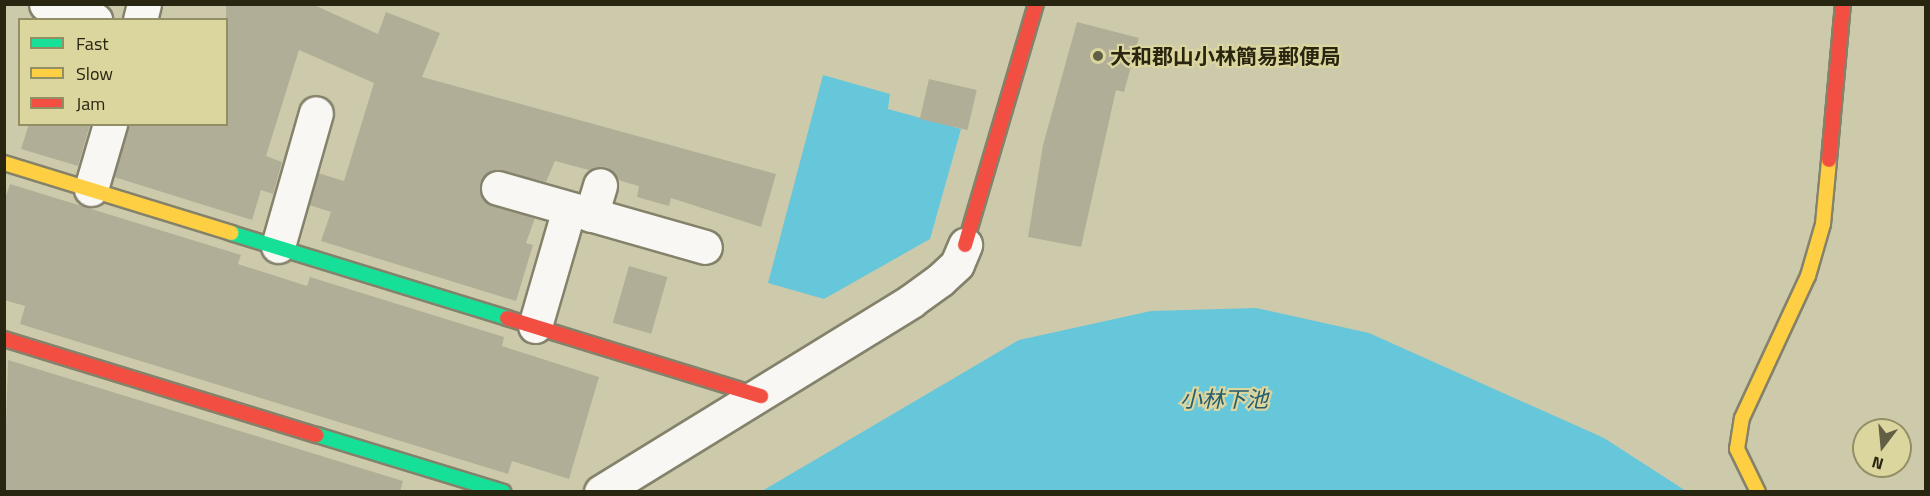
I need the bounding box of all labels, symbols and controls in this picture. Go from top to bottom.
legend [18,18,228,126]
text: Fast [76,30,109,57]
place label: 大和郡山小林簡易郵便局 [1110,43,1341,69]
marker: 大和郡山小林簡易郵便局 [1091,49,1105,63]
text: Slow [76,60,113,87]
text: Jam [76,90,105,117]
water label: 小林下池 [1180,387,1268,413]
north arrow [1852,418,1912,478]
text: N [1869,450,1886,476]

